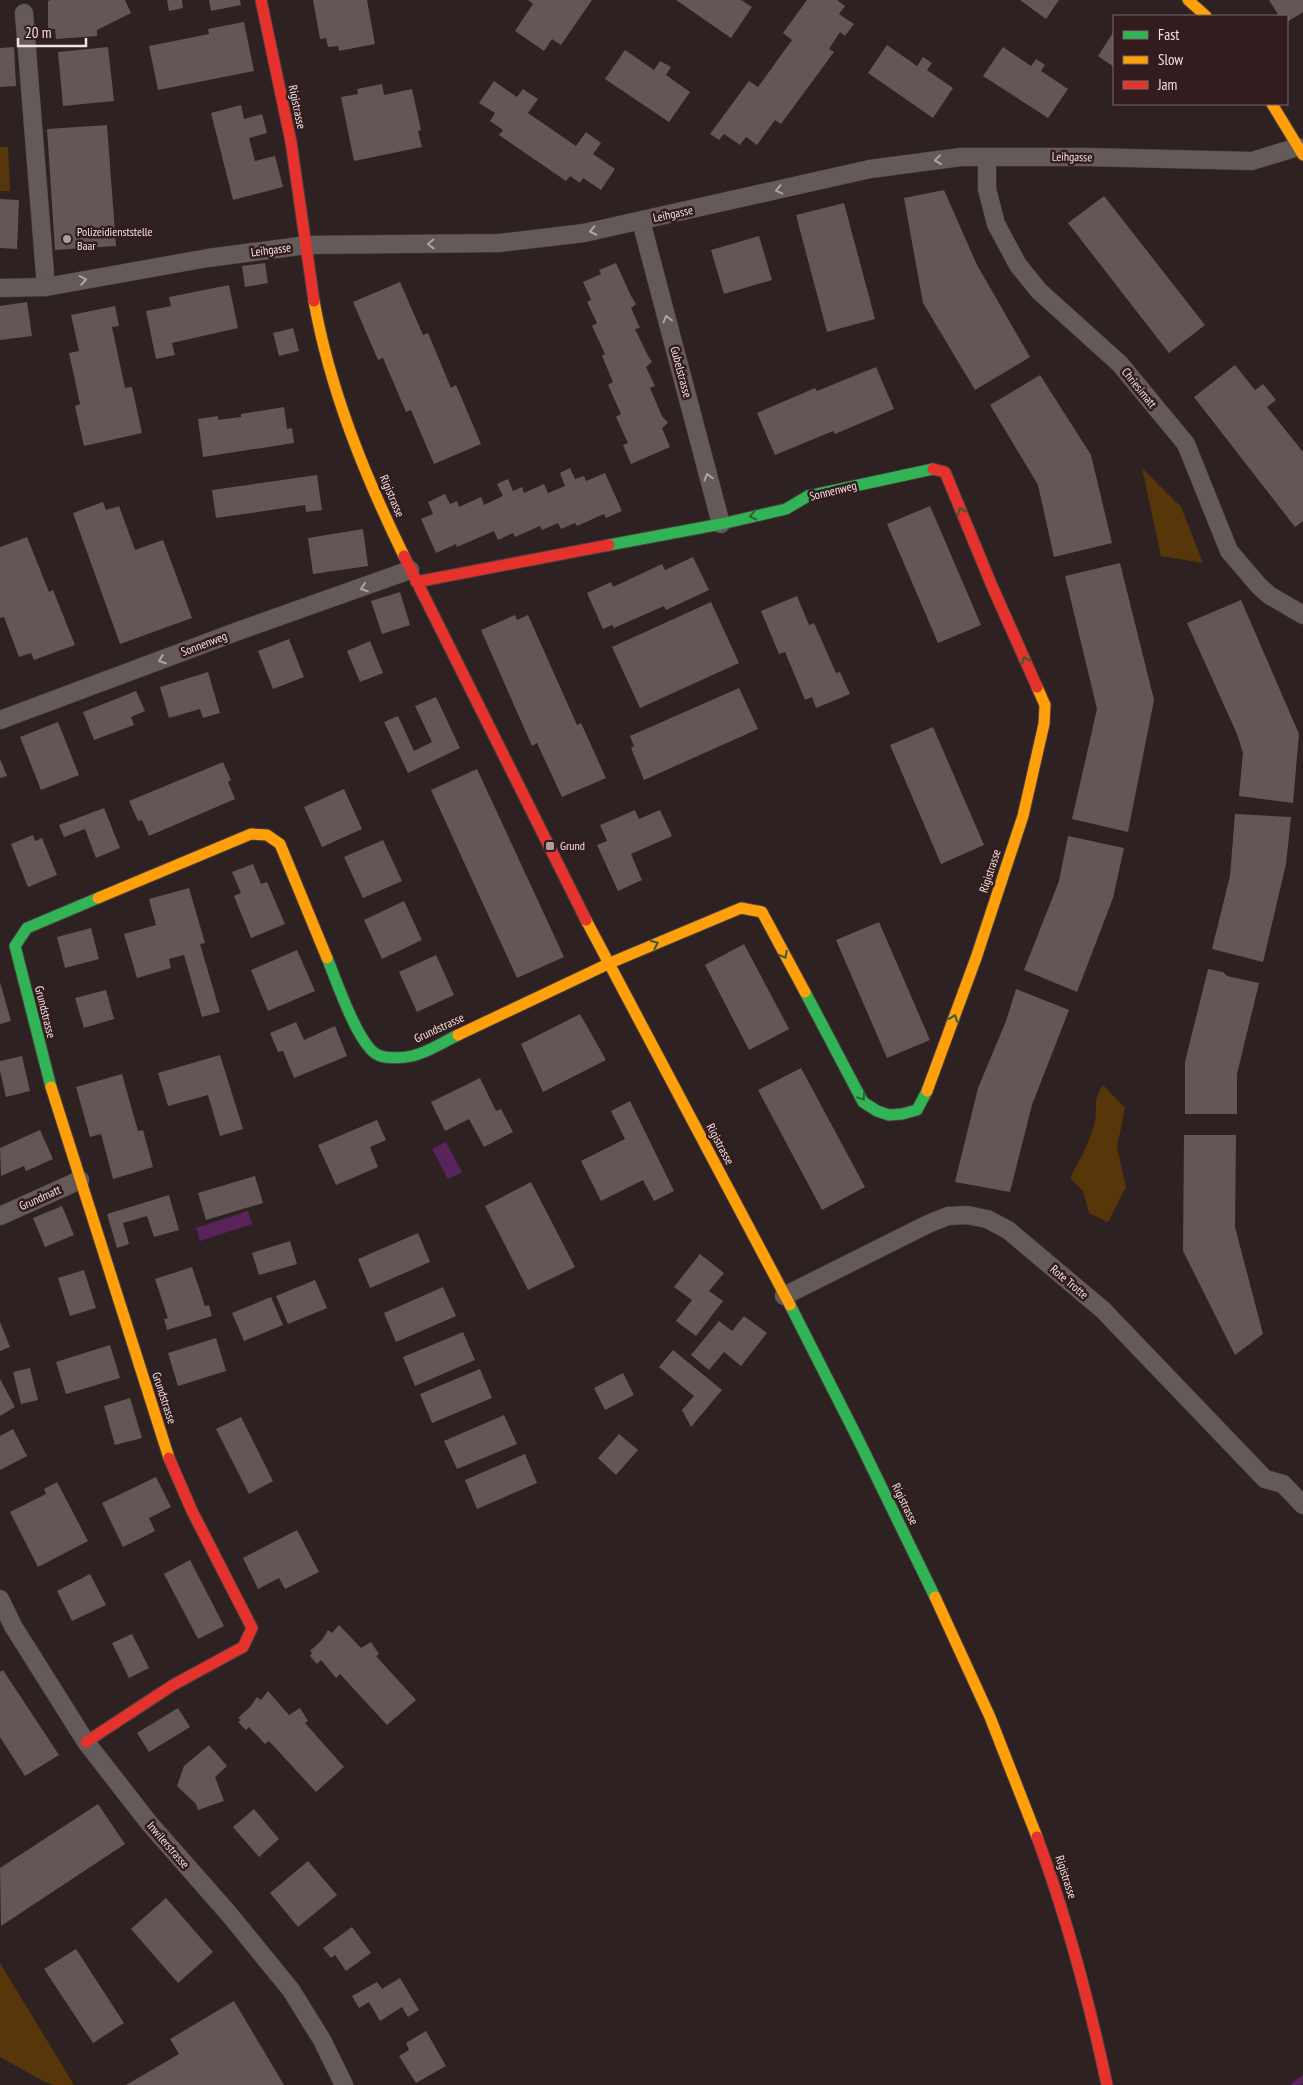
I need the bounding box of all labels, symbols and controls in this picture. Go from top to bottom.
scale bar [18,15,85,47]
legend [1113,15,1288,105]
text: 20 m [25,23,51,42]
text: Fast [1158,25,1179,44]
text: Slow [1158,50,1183,69]
text: Jam [1157,75,1177,94]
street label: Rigistrasse [286,83,309,130]
street label: Leihgasse [1052,149,1092,164]
one-way arrow [934,154,942,165]
one-way arrow [774,184,783,195]
street label: Leihgasse [652,202,694,225]
place label: Polizeidienststelle Baar [77,224,153,253]
one-way arrow [589,225,597,236]
marker: Polizeidienststelle Baar [61,233,73,245]
one-way arrow [427,239,435,249]
street label: Leihgasse [250,240,292,259]
one-way arrow [79,276,88,286]
one-way arrow [662,315,673,324]
street label: Gubelstrasse [667,345,696,399]
street label: Chriesimatt [1119,365,1161,411]
street label: Rigistrasse [377,472,408,519]
one-way arrow [704,473,714,481]
street label: Sonnenweg [808,477,858,504]
one-way arrow [957,507,967,516]
one-way arrow [749,510,758,521]
one-way arrow [360,582,369,592]
street label: Sonnenweg [179,628,229,659]
one-way arrow [158,654,166,664]
one-way arrow [1020,656,1031,665]
place label: Grund [560,838,585,853]
marker: Grund [544,840,556,852]
street label: Rigistrasse [975,847,1004,894]
one-way arrow [650,940,659,951]
one-way arrow [778,949,788,958]
street label: Grundstrasse [32,984,59,1040]
street label: Grundstrasse [411,1009,466,1046]
one-way arrow [948,1014,958,1023]
one-way arrow [856,1091,865,1101]
street label: Rigistrasse [703,1121,738,1167]
street label: Grundmatt [17,1181,64,1213]
street label: Rote Trotte [1047,1261,1091,1302]
street label: Grundstrasse [149,1370,180,1426]
street label: Rigistrasse [889,1480,922,1527]
street label: Inwilerstrasse [144,1818,193,1871]
street label: Rigistrasse [1052,1853,1081,1900]

